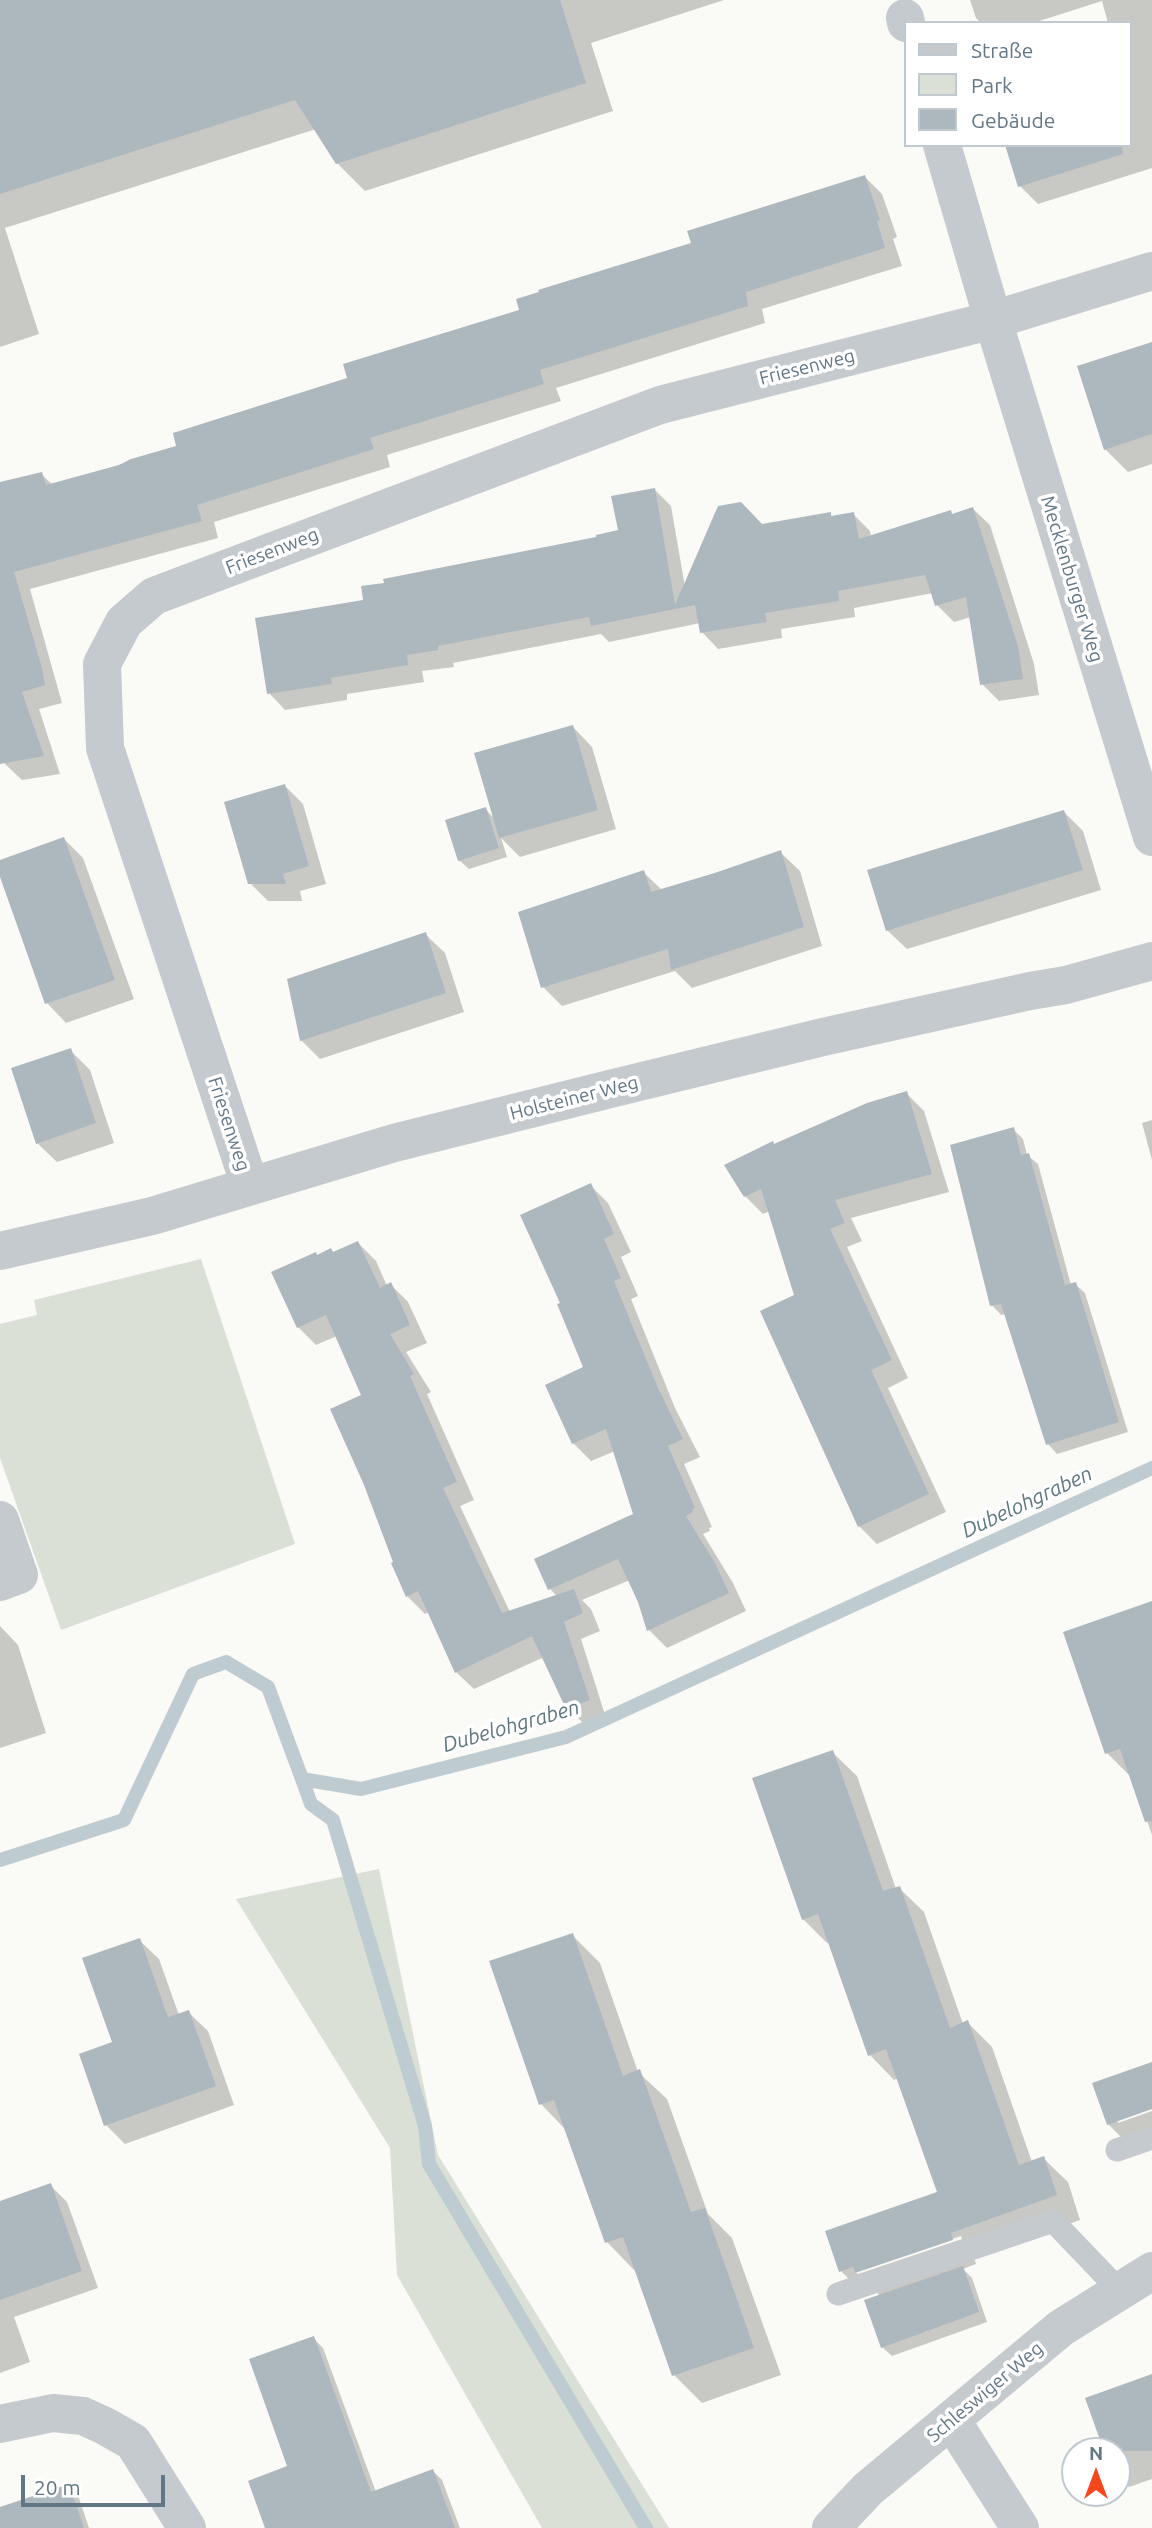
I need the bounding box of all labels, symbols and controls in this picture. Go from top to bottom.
legend [904,21,1131,147]
text: Straße [971,38,1033,62]
text: Park [971,73,1013,97]
text: Gebäude [971,108,1055,132]
street label: Friesenweg [757,344,857,390]
street label: Mecklenburger Weg [1036,493,1108,665]
street label: Friesenweg [222,523,322,579]
street label: Holsteiner Weg [507,1071,641,1125]
street label: Friesenweg [203,1074,255,1174]
water label: Dubelohgraben [958,1461,1096,1543]
water label: Dubelohgraben [440,1694,582,1758]
street label: Schleswiger Weg [922,2337,1048,2447]
north arrow [1061,2437,1131,2507]
text: N [1089,2442,1103,2464]
scale bar [24,2462,168,2506]
text: 20 m [34,2475,81,2499]

